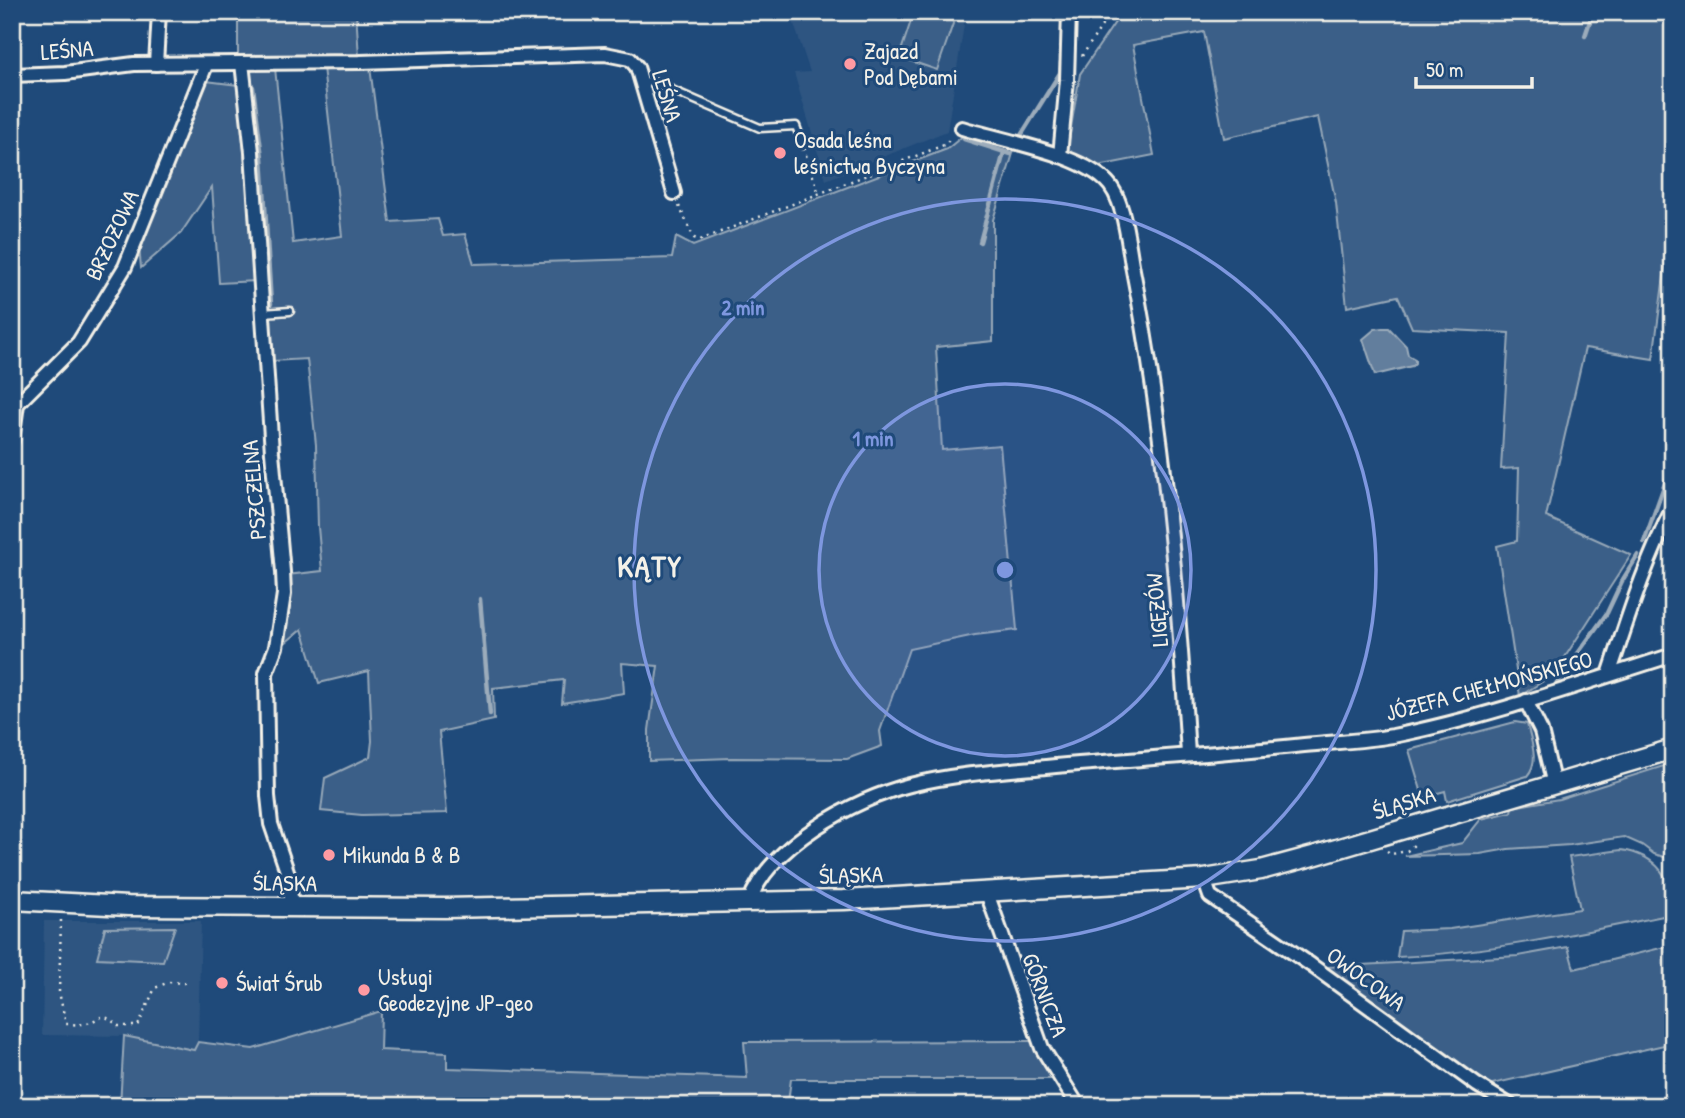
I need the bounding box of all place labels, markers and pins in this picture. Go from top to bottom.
place label: Zajazd Pod Dębami [864,35,958,92]
marker: Zajazd Pod Dębami [842,56,858,72]
place label: Osada leśna leśnictwa Byczyna [794,124,945,181]
marker: Osada leśna leśnictwa Byczyna [772,145,788,161]
centre of rings [993,558,1017,582]
place label: Mikunda B & B [343,839,460,870]
marker: Mikunda B & B [321,847,337,863]
place label: Usługi Geodezyjne JP-geo [378,961,533,1018]
place label: Świat Śrub [236,967,323,998]
marker: Świat Śrub [214,975,230,991]
marker: Usługi Geodezyjne JP-geo [356,982,372,998]

